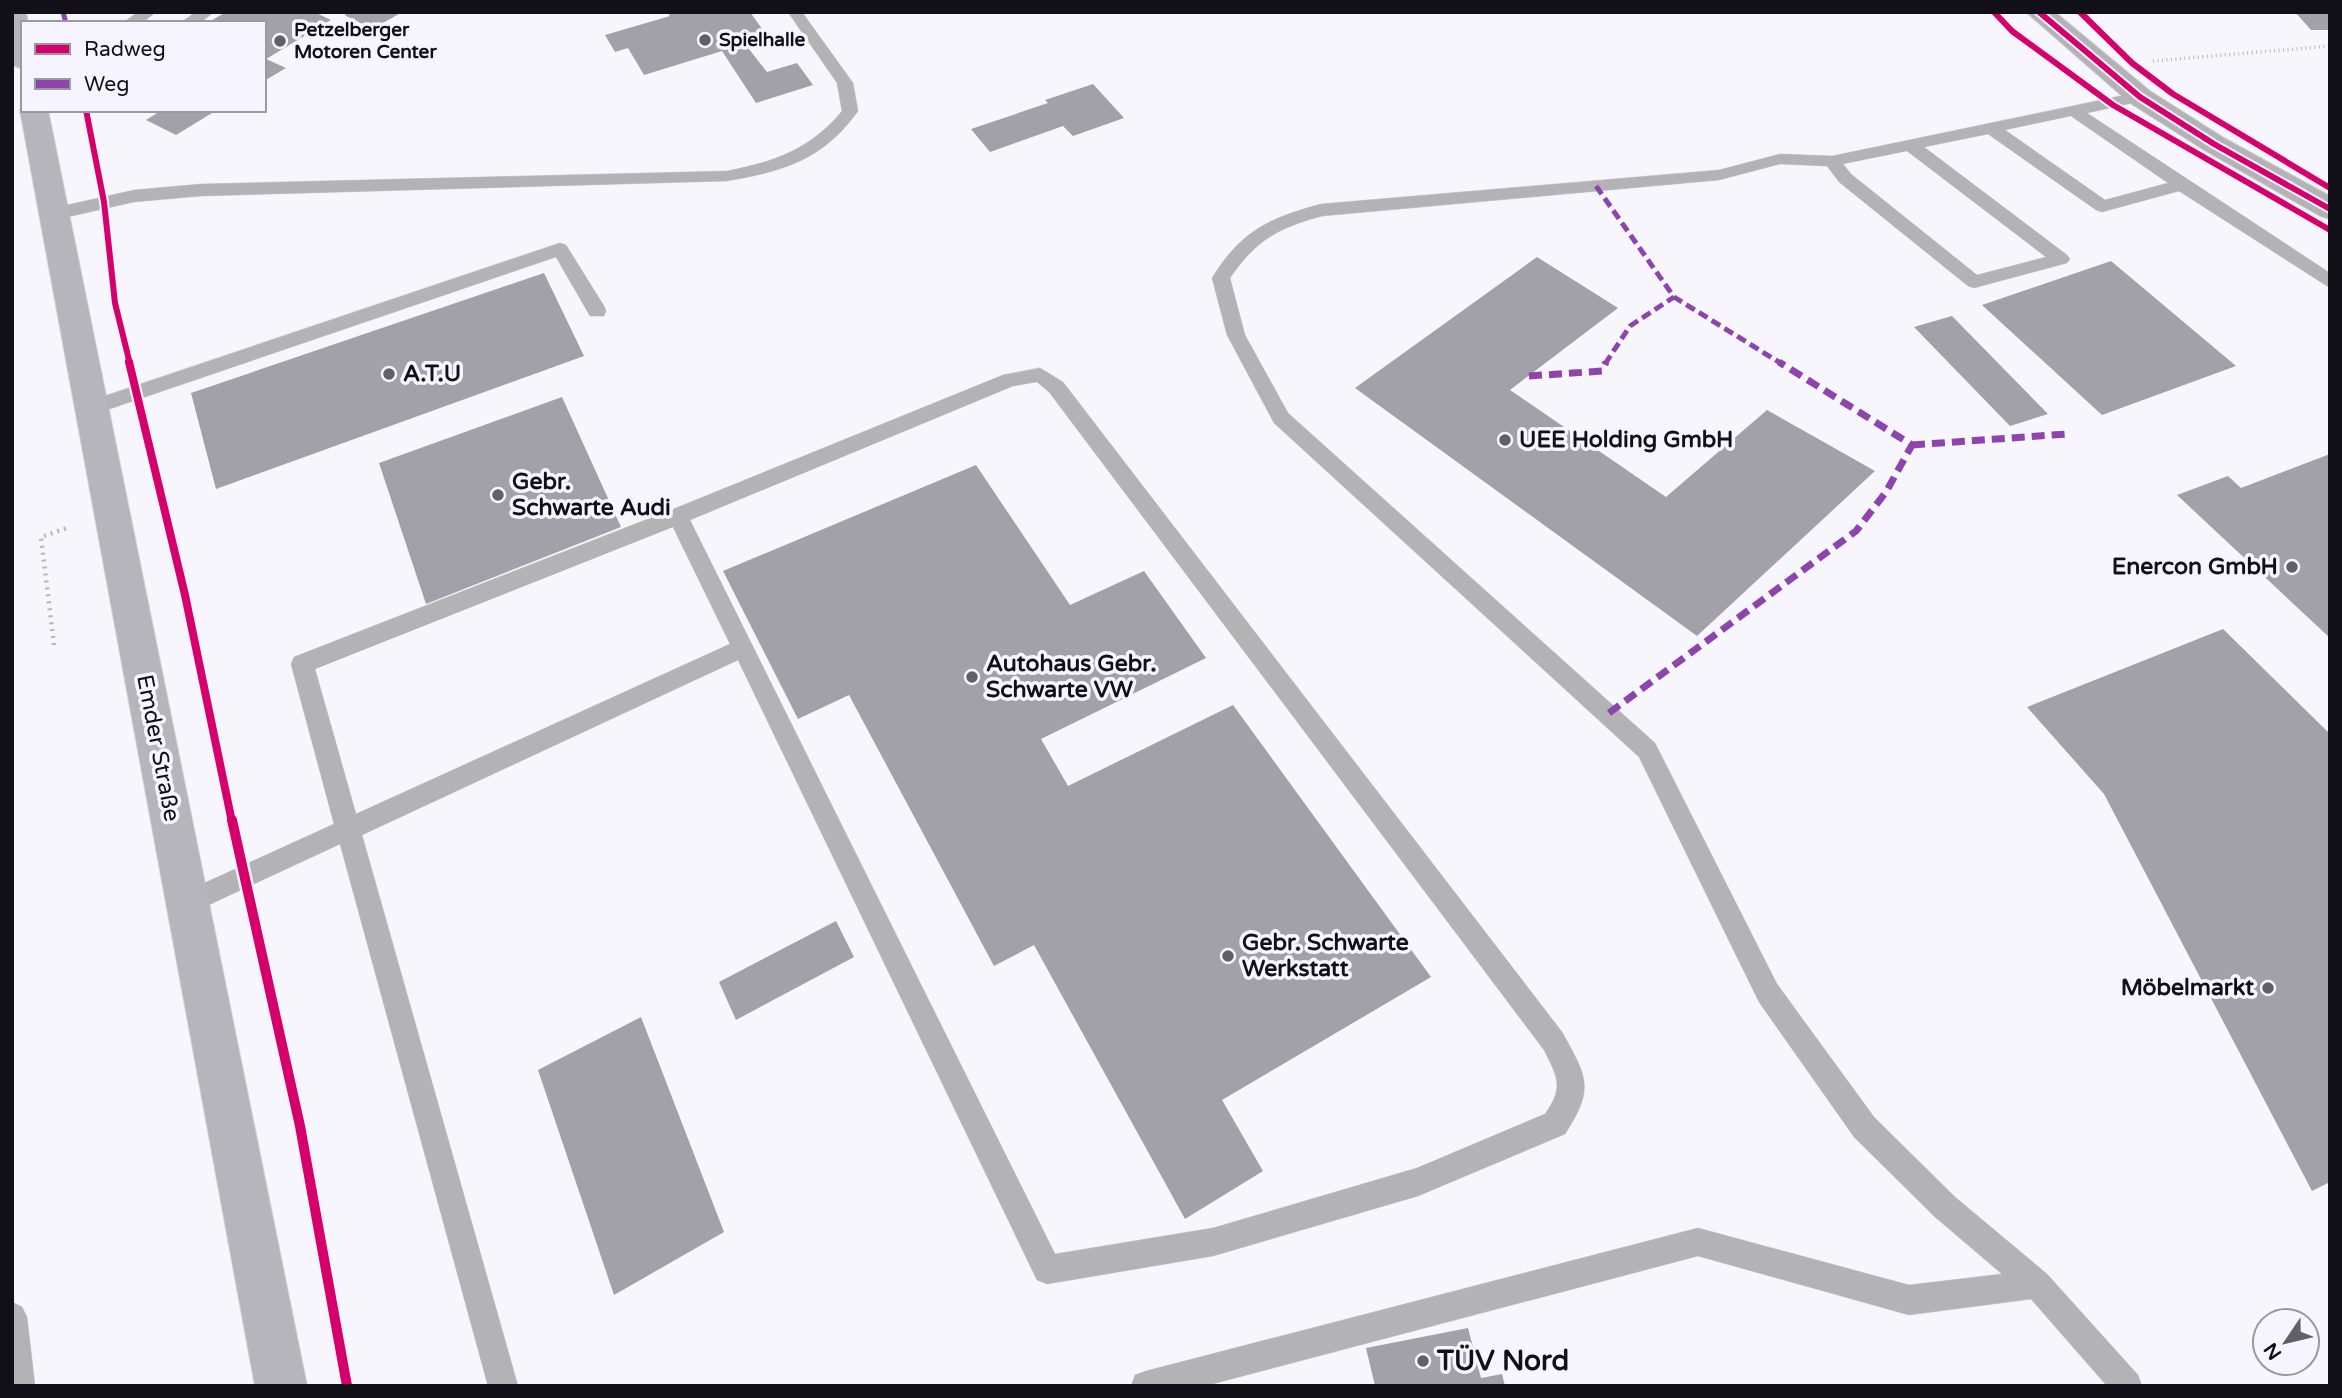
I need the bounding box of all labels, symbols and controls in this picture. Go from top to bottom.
place label: Petzelberger Motoren Center [294,19,437,63]
legend [21,21,266,112]
place label: Spielhalle [719,29,805,52]
marker: Spielhalle [697,32,713,48]
marker: Petzelberger Motoren Center [272,33,288,49]
text: Radweg [84,37,166,62]
text: Weg [84,72,129,97]
place label: A.T.U [403,360,461,388]
marker: A.T.U [381,366,397,382]
place label: UEE Holding GmbH [1519,426,1733,454]
marker: UEE Holding GmbH [1497,432,1513,448]
place label: Gebr. Schwarte Audi [512,468,671,522]
marker: Gebr. Schwarte Audi [490,487,506,503]
place label: Enercon GmbH [2112,553,2278,581]
marker: Enercon GmbH [2284,559,2300,575]
place label: Autohaus Gebr. Schwarte VW [986,650,1156,704]
marker: Autohaus Gebr. Schwarte VW [964,669,980,685]
street label: Emder Straße [130,672,186,824]
place label: Gebr. Schwarte Werkstatt [1242,929,1409,983]
marker: Gebr. Schwarte Werkstatt [1220,948,1236,964]
place label: Möbelmarkt [2121,974,2254,1002]
marker: Möbelmarkt [2260,980,2276,996]
north arrow [2251,1307,2321,1377]
text: N [2260,1339,2286,1364]
place label: TÜV Nord [1436,1344,1569,1378]
marker: TÜV Nord [1415,1353,1431,1369]

